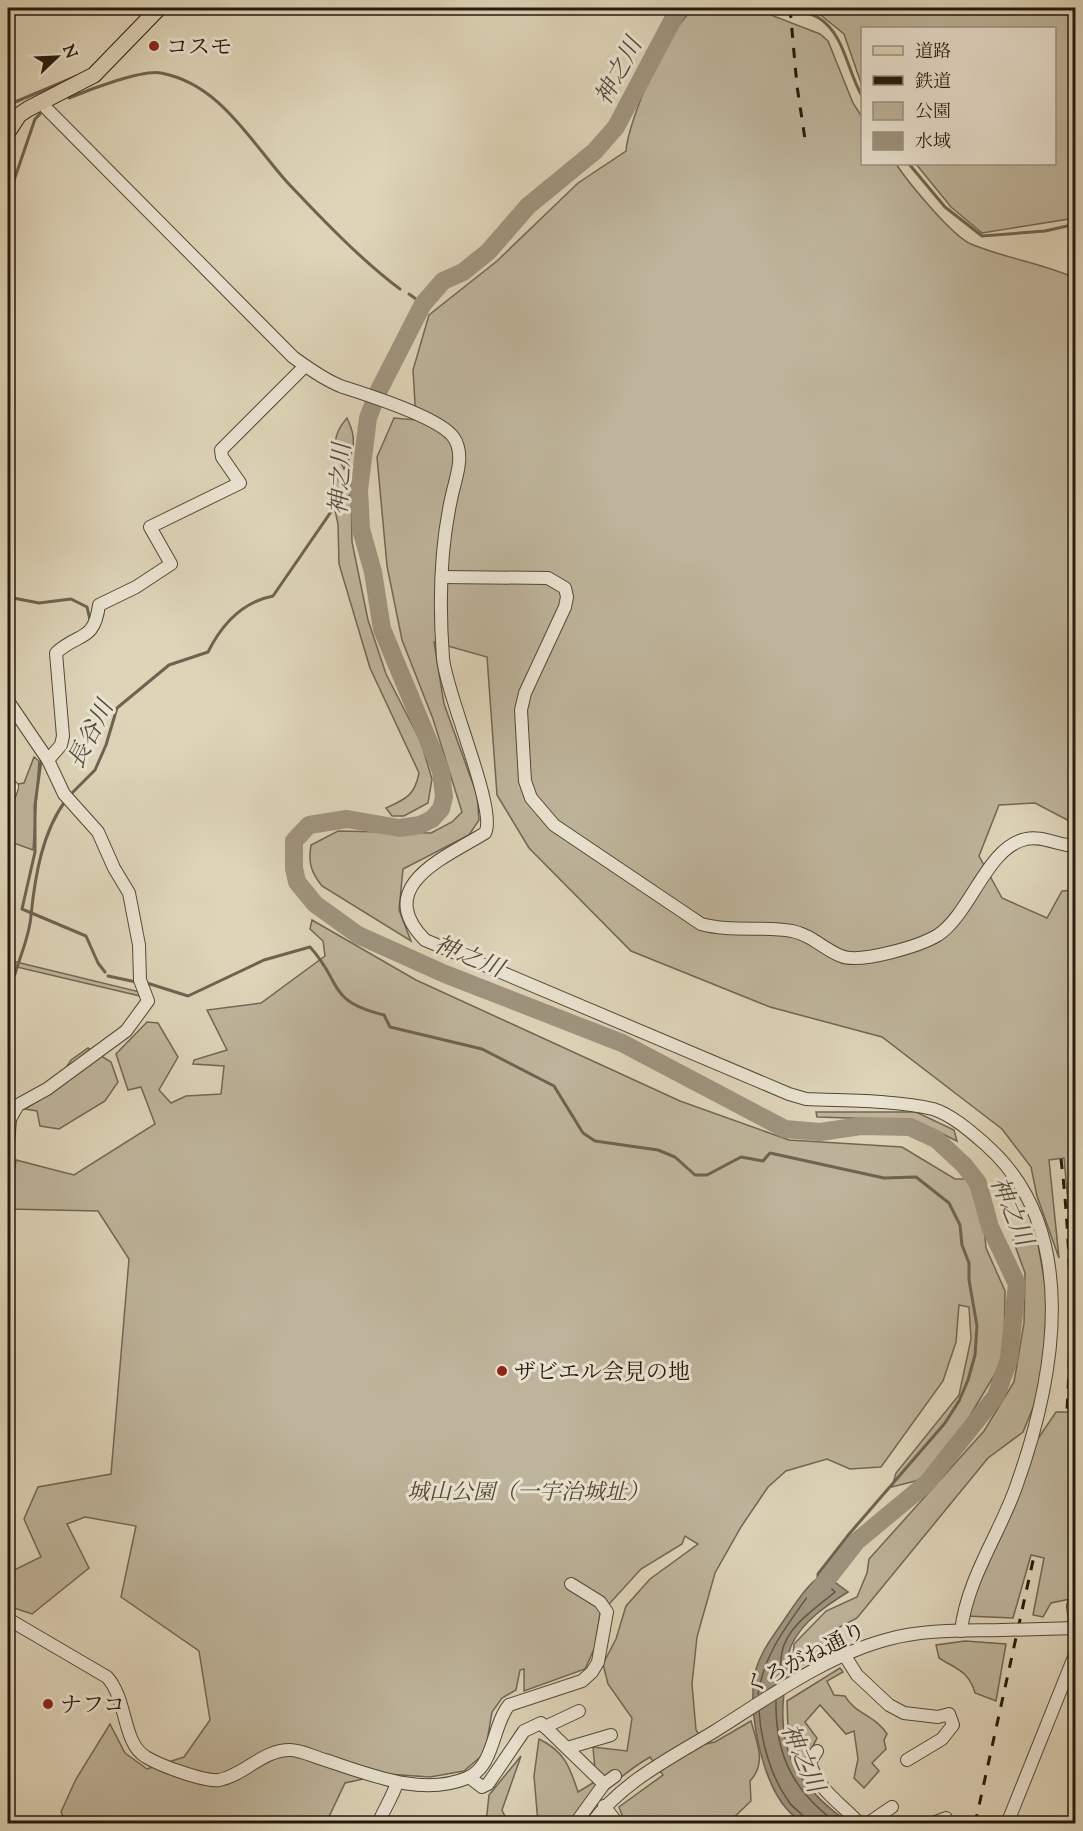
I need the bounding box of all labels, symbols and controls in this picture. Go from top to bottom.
north arrow [27,27,87,87]
legend [861,27,1056,165]
water label: 神之川 [588,30,653,112]
place label: コスモ [166,33,232,65]
marker: コスモ [147,39,161,53]
text: 道路 [915,40,951,66]
text: N [55,42,82,63]
text: 鉄道 [915,70,951,96]
text: 公園 [915,100,951,126]
text: 水域 [915,130,951,156]
water label: 神之川 [323,439,361,516]
water label: 長谷川 [60,692,125,775]
water label: 神之川 [429,929,511,988]
water label: 神之川 [980,1172,1041,1254]
place label: ザビエル会見の地 [514,1358,690,1390]
marker: ザビエル会見の地 [495,1364,509,1378]
park label: 城山公園（一宇治城址） [407,1478,649,1510]
street label: くろがね通り [740,1615,872,1704]
place label: ナフコ [60,1691,125,1723]
marker: ナフコ [41,1697,55,1711]
water label: 神之川 [771,1719,833,1801]

